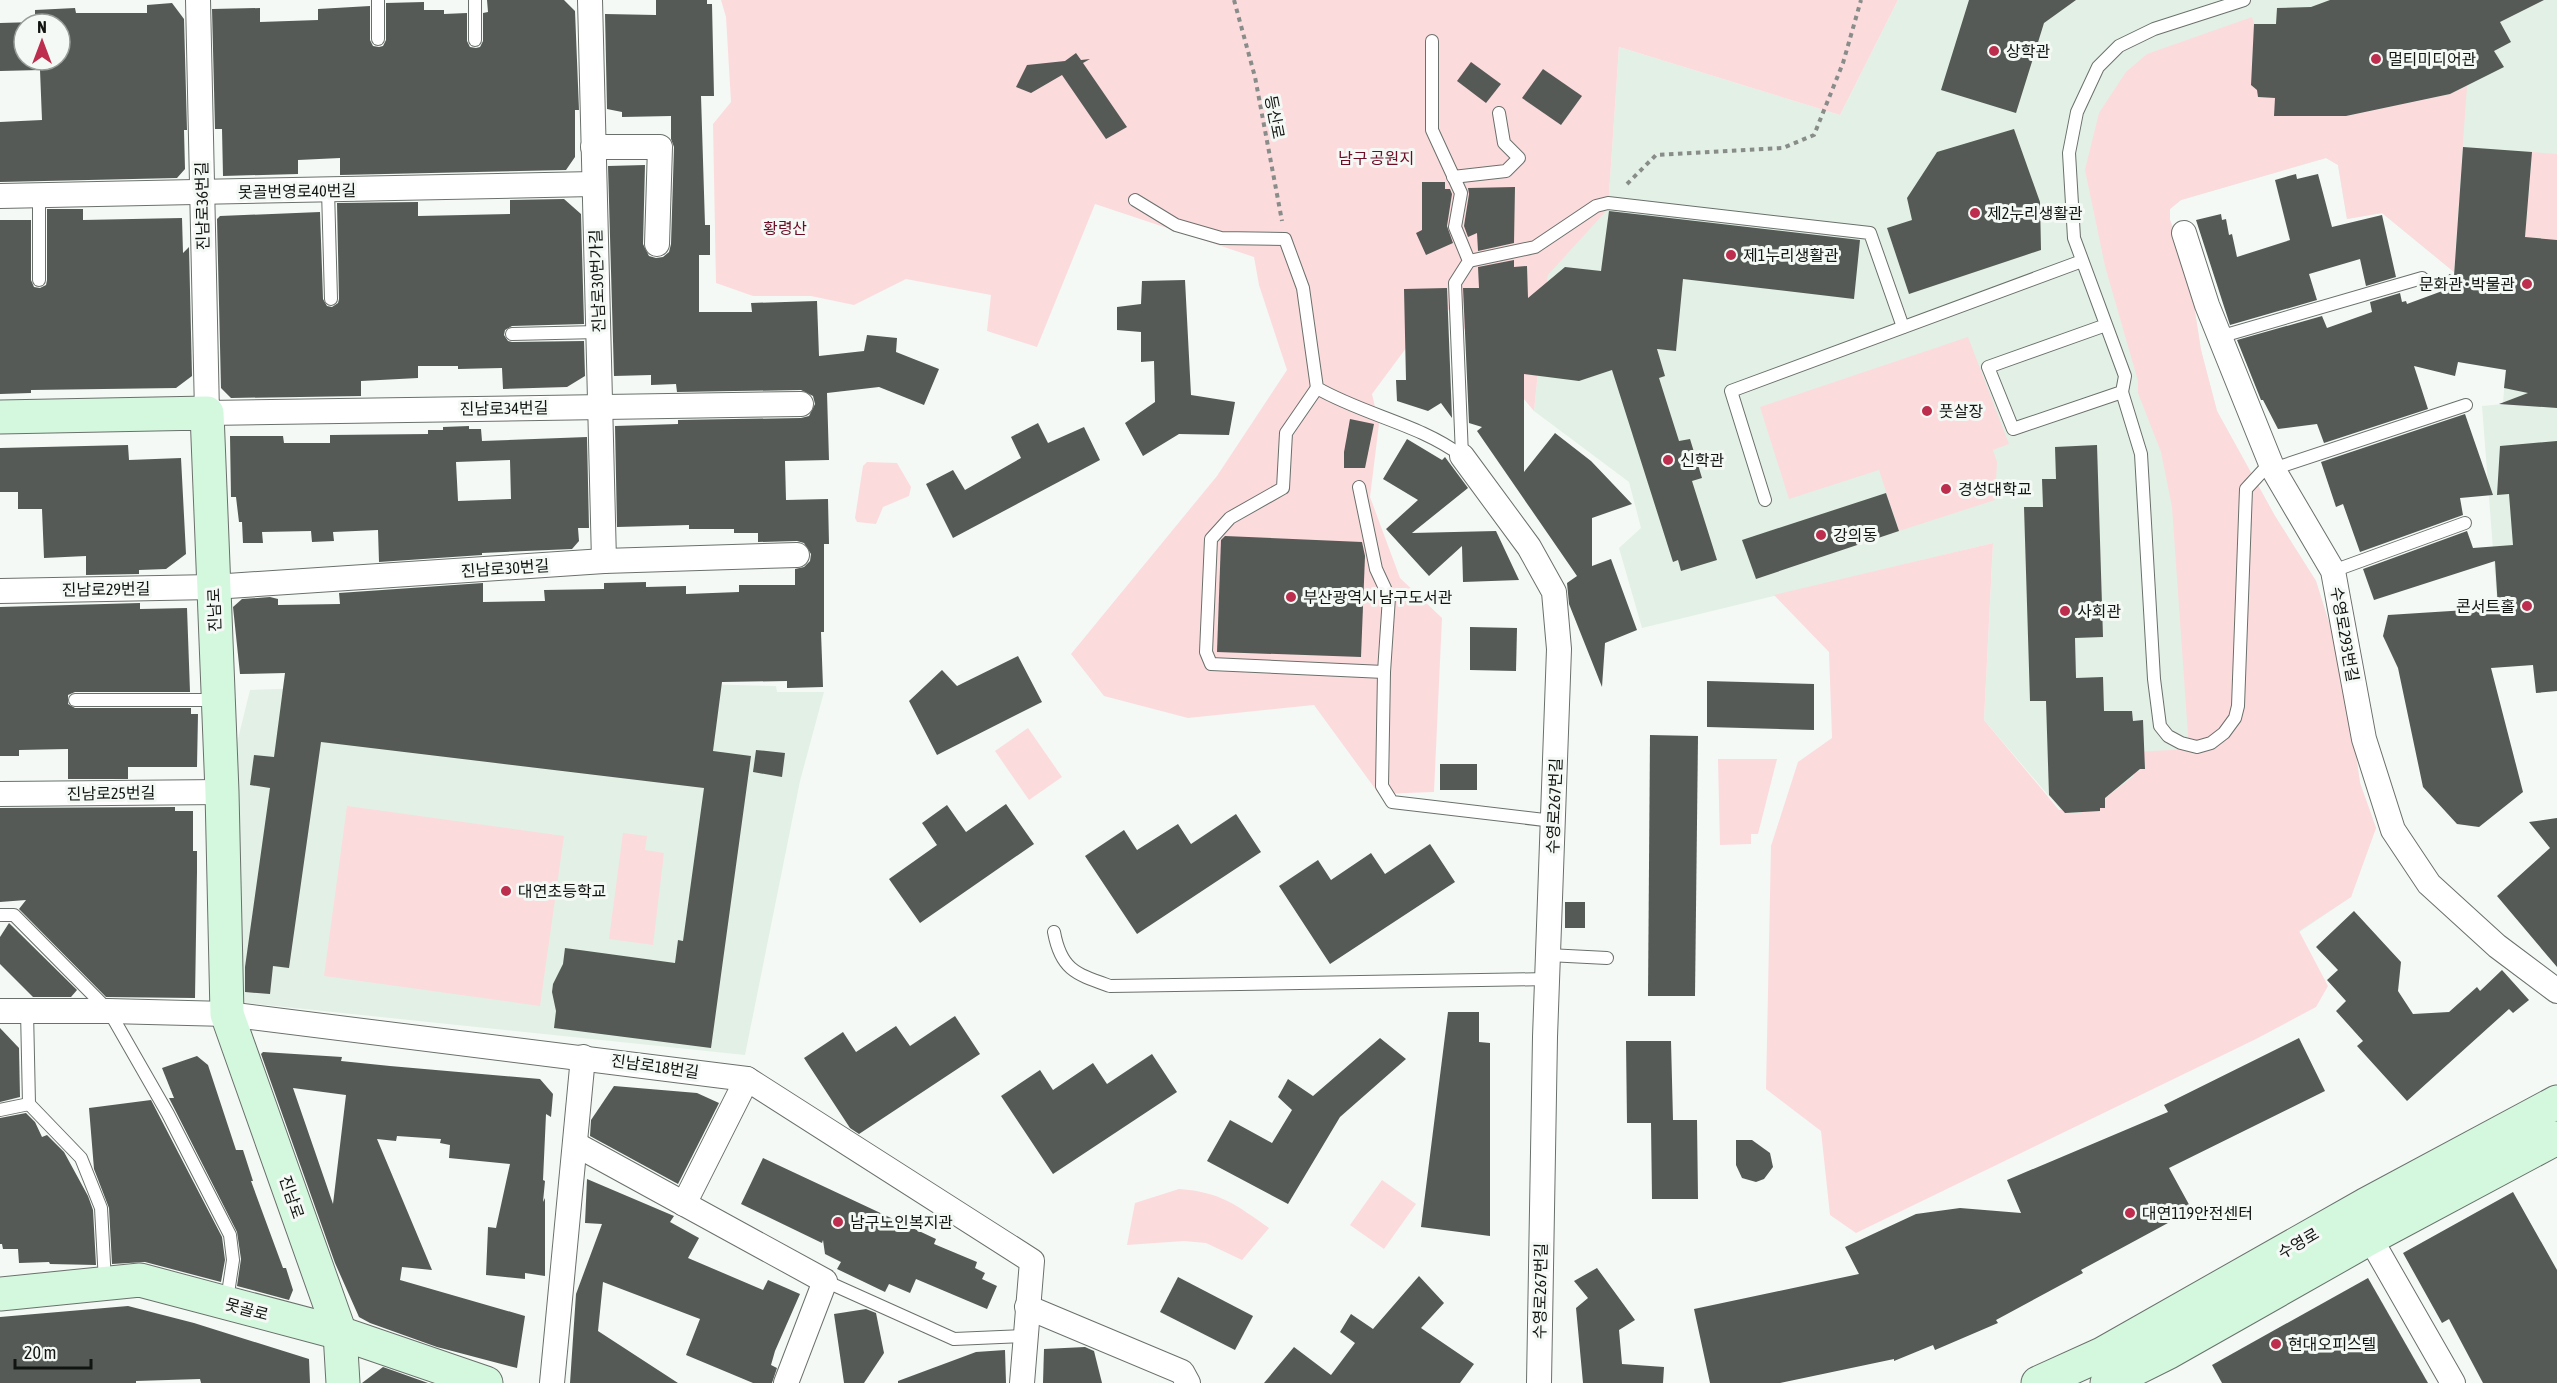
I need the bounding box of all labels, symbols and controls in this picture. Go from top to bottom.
north arrow [12,12,72,72]
text: N [37,18,47,36]
place label: 상학관 [2006,42,2050,60]
marker: 상학관 [1987,44,2001,58]
place label: 멀티미디어관 [2388,50,2477,68]
marker: 멀티미디어관 [2369,52,2383,66]
street label: 등산로 [1262,94,1288,141]
park label: 남구 공원지 [1338,149,1414,167]
street label: 진남로36번길 [192,162,212,250]
street label: 못골번영로40번길 [238,181,356,201]
place label: 제2누리생활관 [1987,204,2083,222]
marker: 제2누리생활관 [1968,206,1982,220]
park label: 황령산 [763,219,807,237]
street label: 진남로30번가길 [586,229,608,333]
place label: 제1누리생활관 [1743,246,1839,264]
marker: 제1누리생활관 [1724,248,1738,262]
place label: 문화관 · 박물관 [2419,275,2515,293]
marker: 문화관 · 박물관 [2520,277,2534,291]
street label: 진남로34번길 [460,398,548,418]
place label: 풋살장 [1939,402,1983,420]
marker: 풋살장 [1920,404,1934,418]
place label: 신학관 [1680,451,1724,469]
marker: 신학관 [1661,453,1675,467]
place label: 경성대학교 [1958,480,2032,498]
marker: 경성대학교 [1939,482,1953,496]
place label: 강의동 [1833,526,1877,544]
marker: 강의동 [1814,528,1828,542]
street label: 진남로30번길 [460,556,550,580]
street label: 진남로29번길 [62,579,150,599]
street label: 수영로293번길 [2328,585,2362,683]
street label: 진남로 [204,587,224,632]
place label: 부산광역시 남구도서관 [1303,588,1453,606]
marker: 부산광역시 남구도서관 [1284,590,1298,604]
place label: 콘서트홀 [2456,597,2515,615]
marker: 콘서트홀 [2520,599,2534,613]
place label: 사회관 [2077,602,2121,620]
marker: 사회관 [2058,604,2072,618]
street label: 수영로267번길 [1543,758,1565,854]
street label: 진남로25번길 [67,783,155,803]
place label: 대연초등학교 [518,882,606,900]
marker: 대연초등학교 [499,884,513,898]
street label: 진남로18번길 [610,1051,700,1081]
street label: 진남로 [276,1173,308,1221]
place label: 대연119안전센터 [2142,1204,2253,1222]
marker: 대연119안전센터 [2123,1206,2137,1220]
place label: 남구노인복지관 [850,1213,953,1231]
marker: 남구노인복지관 [831,1215,845,1229]
street label: 수영로 [2274,1224,2322,1262]
street label: 수영로267번길 [1530,1243,1550,1339]
street label: 못골로 [223,1295,271,1323]
scale bar [15,1332,92,1370]
place label: 현대오피스텔 [2288,1335,2376,1353]
marker: 현대오피스텔 [2269,1337,2283,1351]
text: 20 m [24,1342,56,1363]

